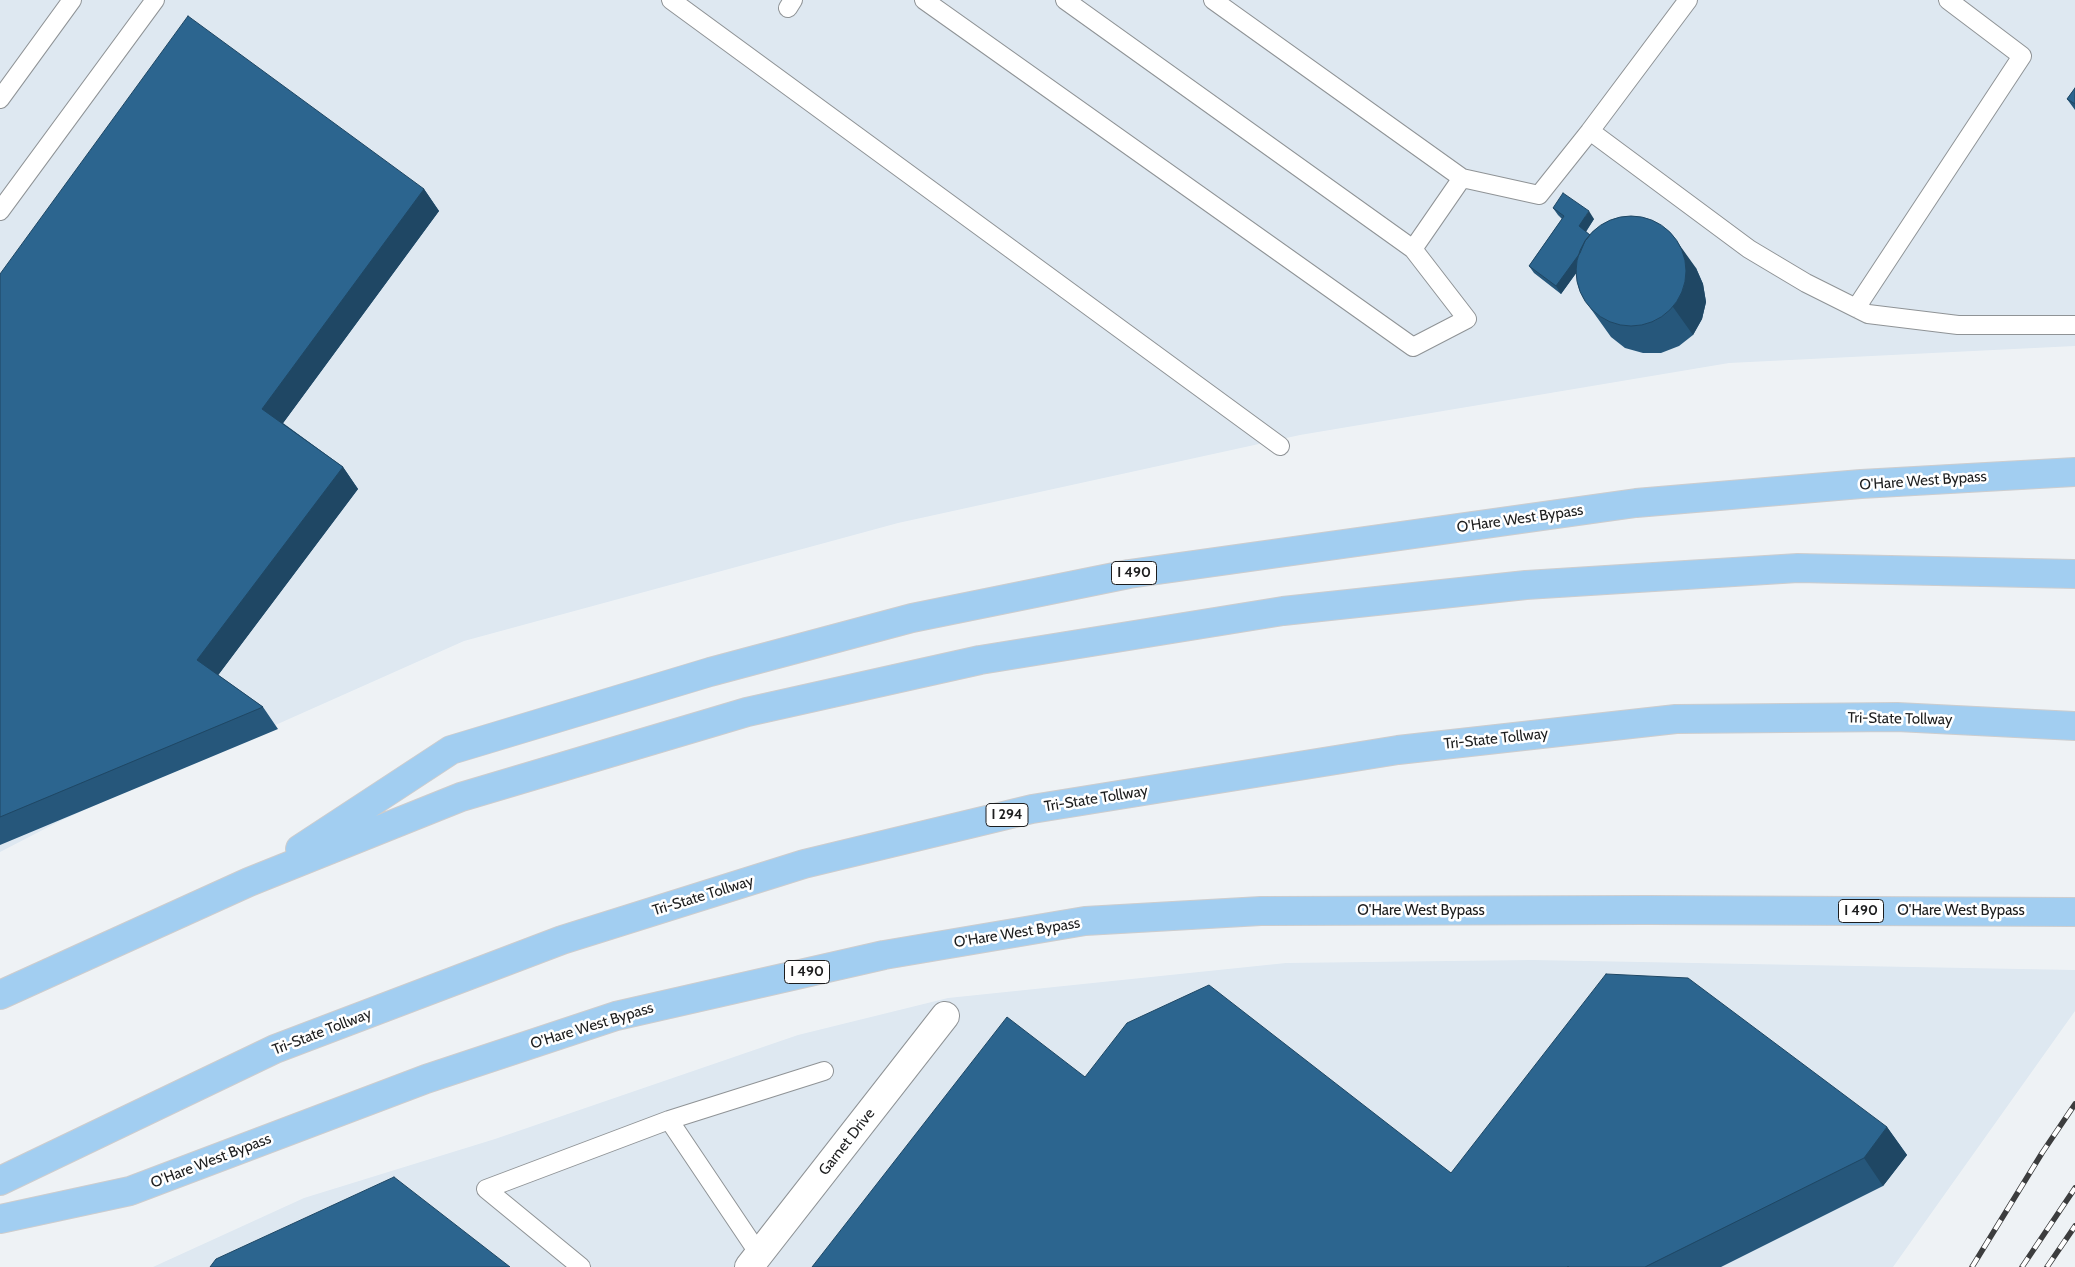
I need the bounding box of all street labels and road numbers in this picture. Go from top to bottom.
street label: O'Hare West Bypass [1859,468,1987,494]
street label: O'Hare West Bypass [1456,501,1584,537]
road number: I 490 [1112,562,1156,584]
street label: Tri-State Tollway [1847,709,1953,729]
street label: Tri-State Tollway [1443,725,1549,753]
street label: Tri-State Tollway [1043,782,1149,816]
road number: I 294 [986,804,1028,826]
street label: Tri-State Tollway [650,872,756,920]
road number: I 490 [1838,899,1884,922]
street label: O'Hare West Bypass [1357,902,1485,920]
street label: O'Hare West Bypass [1897,902,2025,920]
street label: O'Hare West Bypass [953,914,1081,952]
road number: I 490 [784,960,830,984]
street label: O'Hare West Bypass [528,999,656,1053]
street label: Tri-State Tollway [270,1005,374,1059]
street label: Garnet Drive [815,1105,879,1179]
street label: O'Hare West Bypass [148,1130,274,1192]

